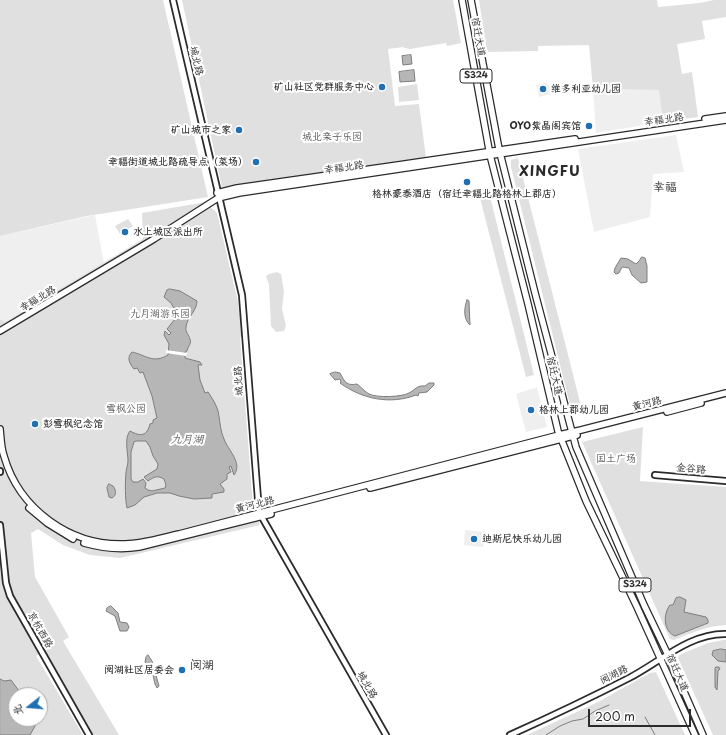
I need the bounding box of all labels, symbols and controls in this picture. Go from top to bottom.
street label: 宿迁大道 [469,16,487,58]
street label: 城北路 [187,45,205,77]
road number: S324 [460,69,492,83]
place label: 矿山社区党群服务中心 [274,81,374,93]
marker: 矿山社区党群服务中心 [377,82,387,92]
place label: 维多利亚幼儿园 [551,83,621,95]
marker: 维多利亚幼儿园 [538,84,548,94]
street label: 幸福北路 [643,111,685,129]
place label: OYO紫晶阁宾馆 [509,120,581,132]
marker: OYO紫晶阁宾馆 [584,121,594,131]
place label: 矿山城市之家 [171,124,231,136]
marker: 矿山城市之家 [234,125,244,135]
park label: 城北亲子乐园 [302,131,362,143]
place label: 幸福街道城北路疏导点（菜场） [108,156,248,168]
marker: 幸福街道城北路疏导点（菜场） [251,157,261,167]
street label: 幸福北路 [323,159,365,177]
district label: XINGFU [520,164,580,180]
marker: 格林豪泰酒店（宿迁幸福北路格林上郡店） [462,177,472,187]
district label: 幸福 [653,181,677,195]
place label: 格林豪泰酒店（宿迁幸福北路格林上郡店） [372,188,562,200]
place label: 水上城区派出所 [133,226,203,238]
marker: 水上城区派出所 [120,227,130,237]
street label: 幸福北路 [18,284,58,314]
park label: 九月湖游乐园 [130,308,190,320]
street label: 宿迁大道 [544,355,564,397]
street label: 城北路 [232,366,246,396]
street label: 黄河路 [631,395,663,413]
park label: 雪枫公园 [106,403,146,415]
place label: 格林上郡幼儿园 [539,404,609,416]
marker: 格林上郡幼儿园 [526,405,536,415]
place label: 彭雪枫纪念馆 [43,418,103,430]
marker: 彭雪枫纪念馆 [30,419,40,429]
water label: 九月湖 [171,433,203,447]
park label: 国土广场 [596,453,636,465]
street label: 金谷路 [676,462,706,476]
street label: 黄河北路 [234,494,276,516]
place label: 迪斯尼快乐幼儿园 [482,533,562,545]
marker: 迪斯尼快乐幼儿园 [469,534,479,544]
road number: S324 [619,578,651,592]
street label: 京杭西路 [25,610,55,650]
street label: 宿迁大道 [663,652,691,694]
district label: 阅湖 [190,659,214,673]
street label: 阅湖路 [598,663,630,687]
place label: 阅湖社区居委会 [104,664,174,676]
marker: 阅湖社区居委会 [177,665,187,675]
street label: 城北路 [354,669,380,701]
north arrow [8,687,48,727]
scale bar [590,701,693,727]
text: 北 [7,703,27,718]
text: 200 m [595,707,635,725]

